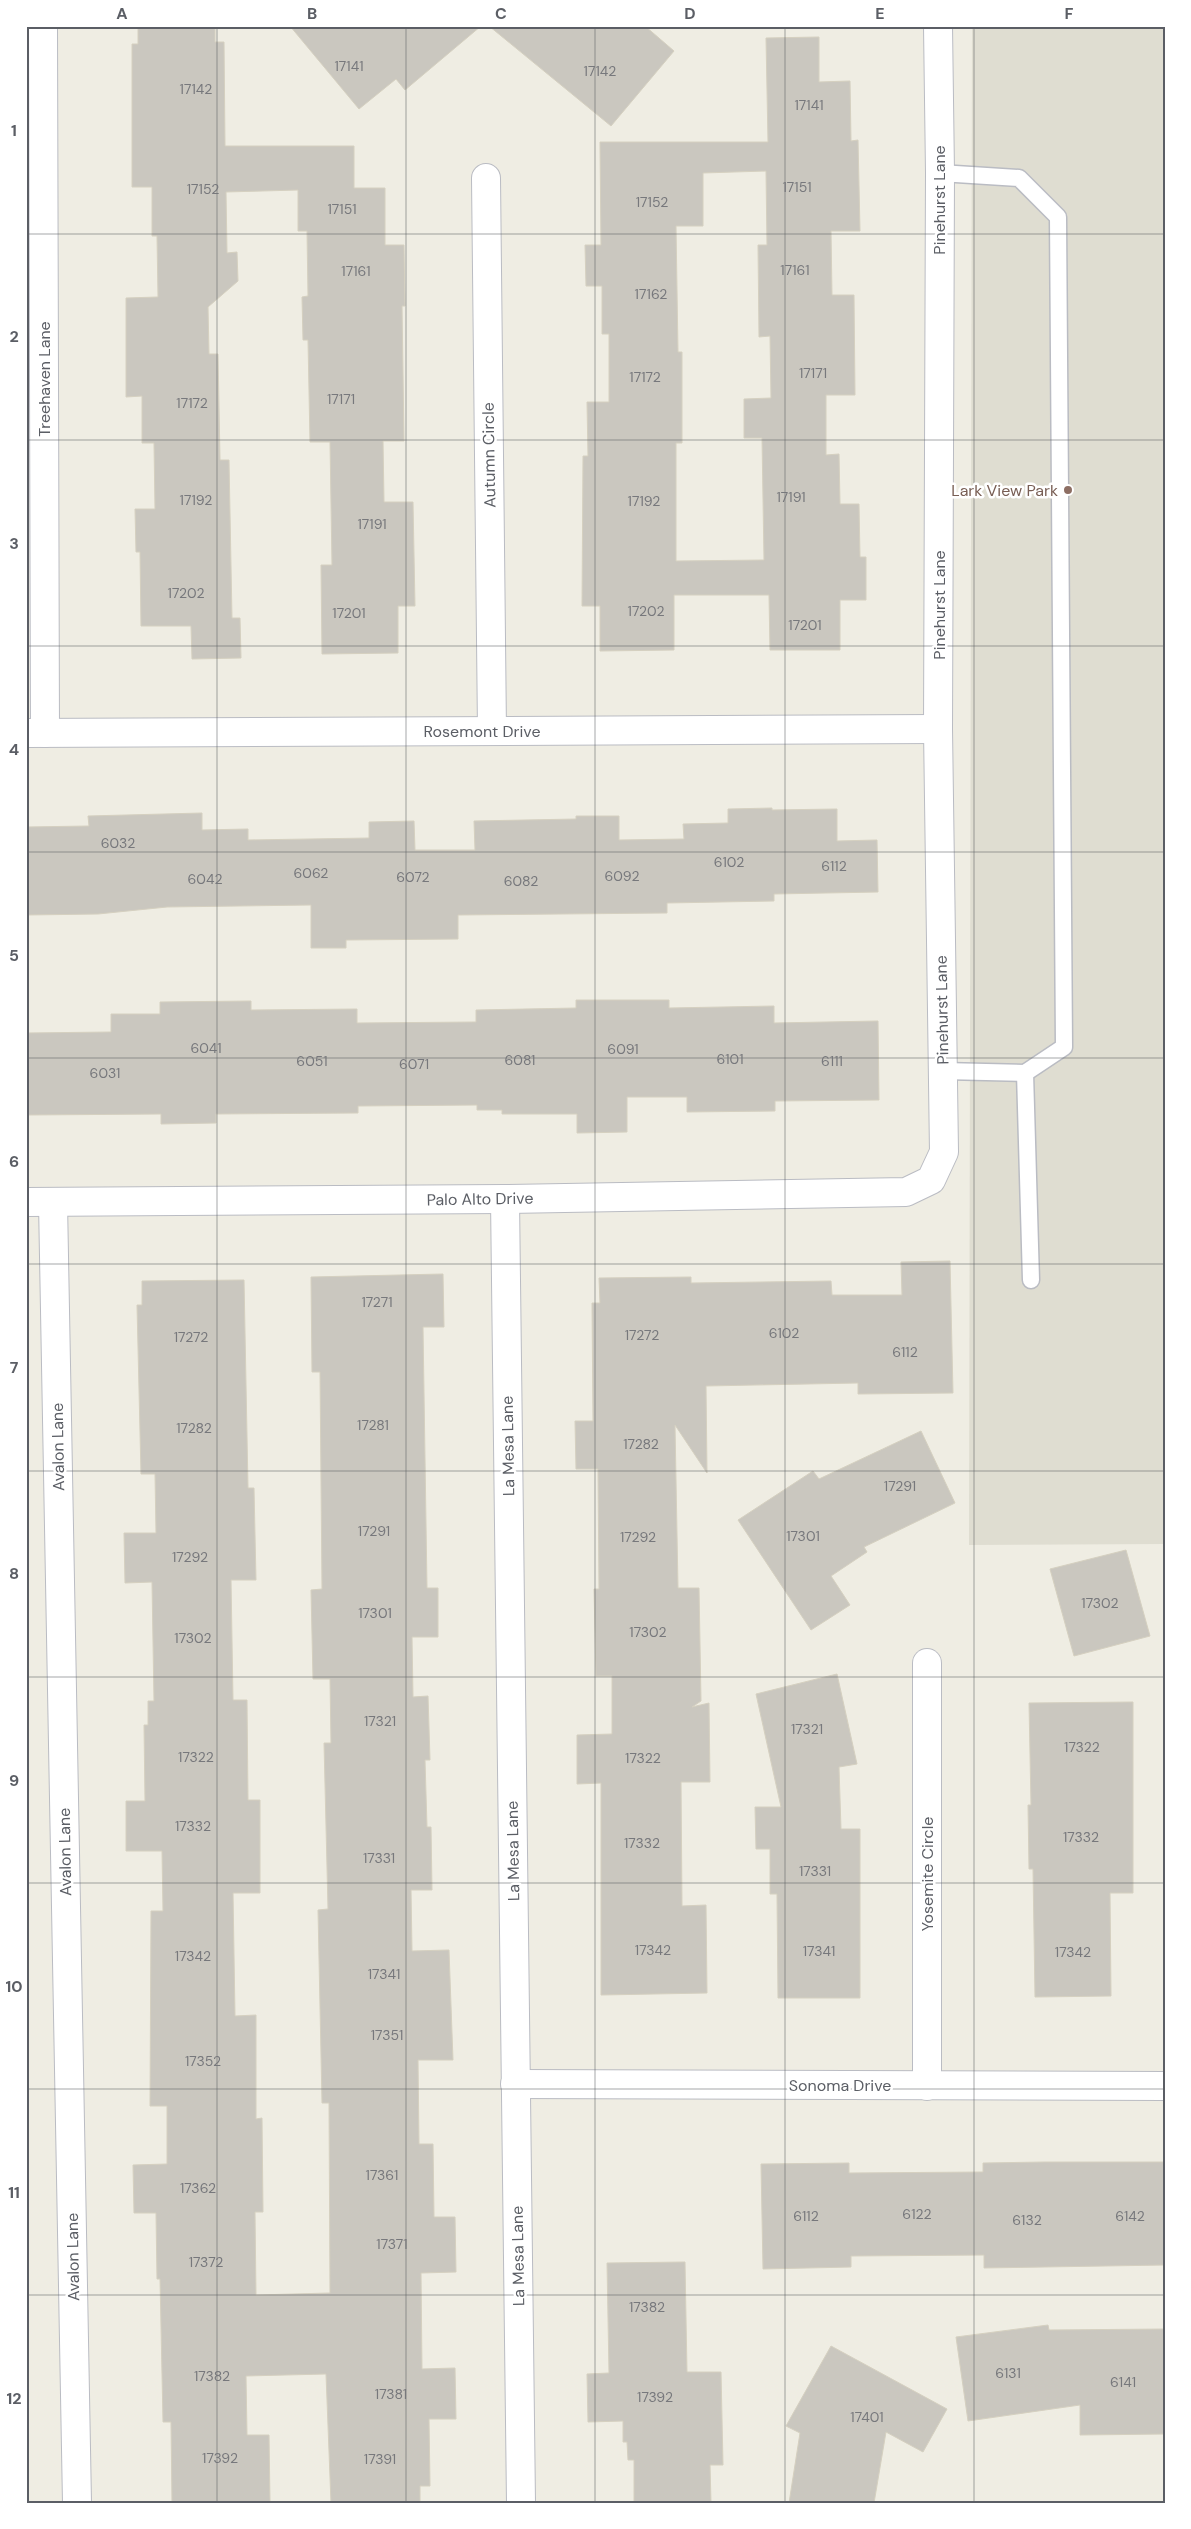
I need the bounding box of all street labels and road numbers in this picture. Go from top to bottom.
street label: Pinehurst Lane [929,145,950,255]
street label: Treehaven Lane [34,321,55,437]
street label: Autumn Circle [478,402,500,508]
street label: Pinehurst Lane [929,550,950,660]
street label: Rosemont Drive [424,721,540,742]
street label: Pinehurst Lane [931,955,953,1065]
street label: Palo Alto Drive [426,1188,534,1210]
street label: La Mesa Lane [497,1396,519,1496]
street label: Avalon Lane [47,1403,69,1491]
street label: La Mesa Lane [502,1801,524,1901]
street label: Avalon Lane [54,1808,76,1896]
street label: Yosemite Circle [917,1817,938,1931]
street label: Sonoma Drive [789,2075,891,2096]
street label: La Mesa Lane [507,2206,529,2306]
street label: Avalon Lane [62,2213,84,2301]

